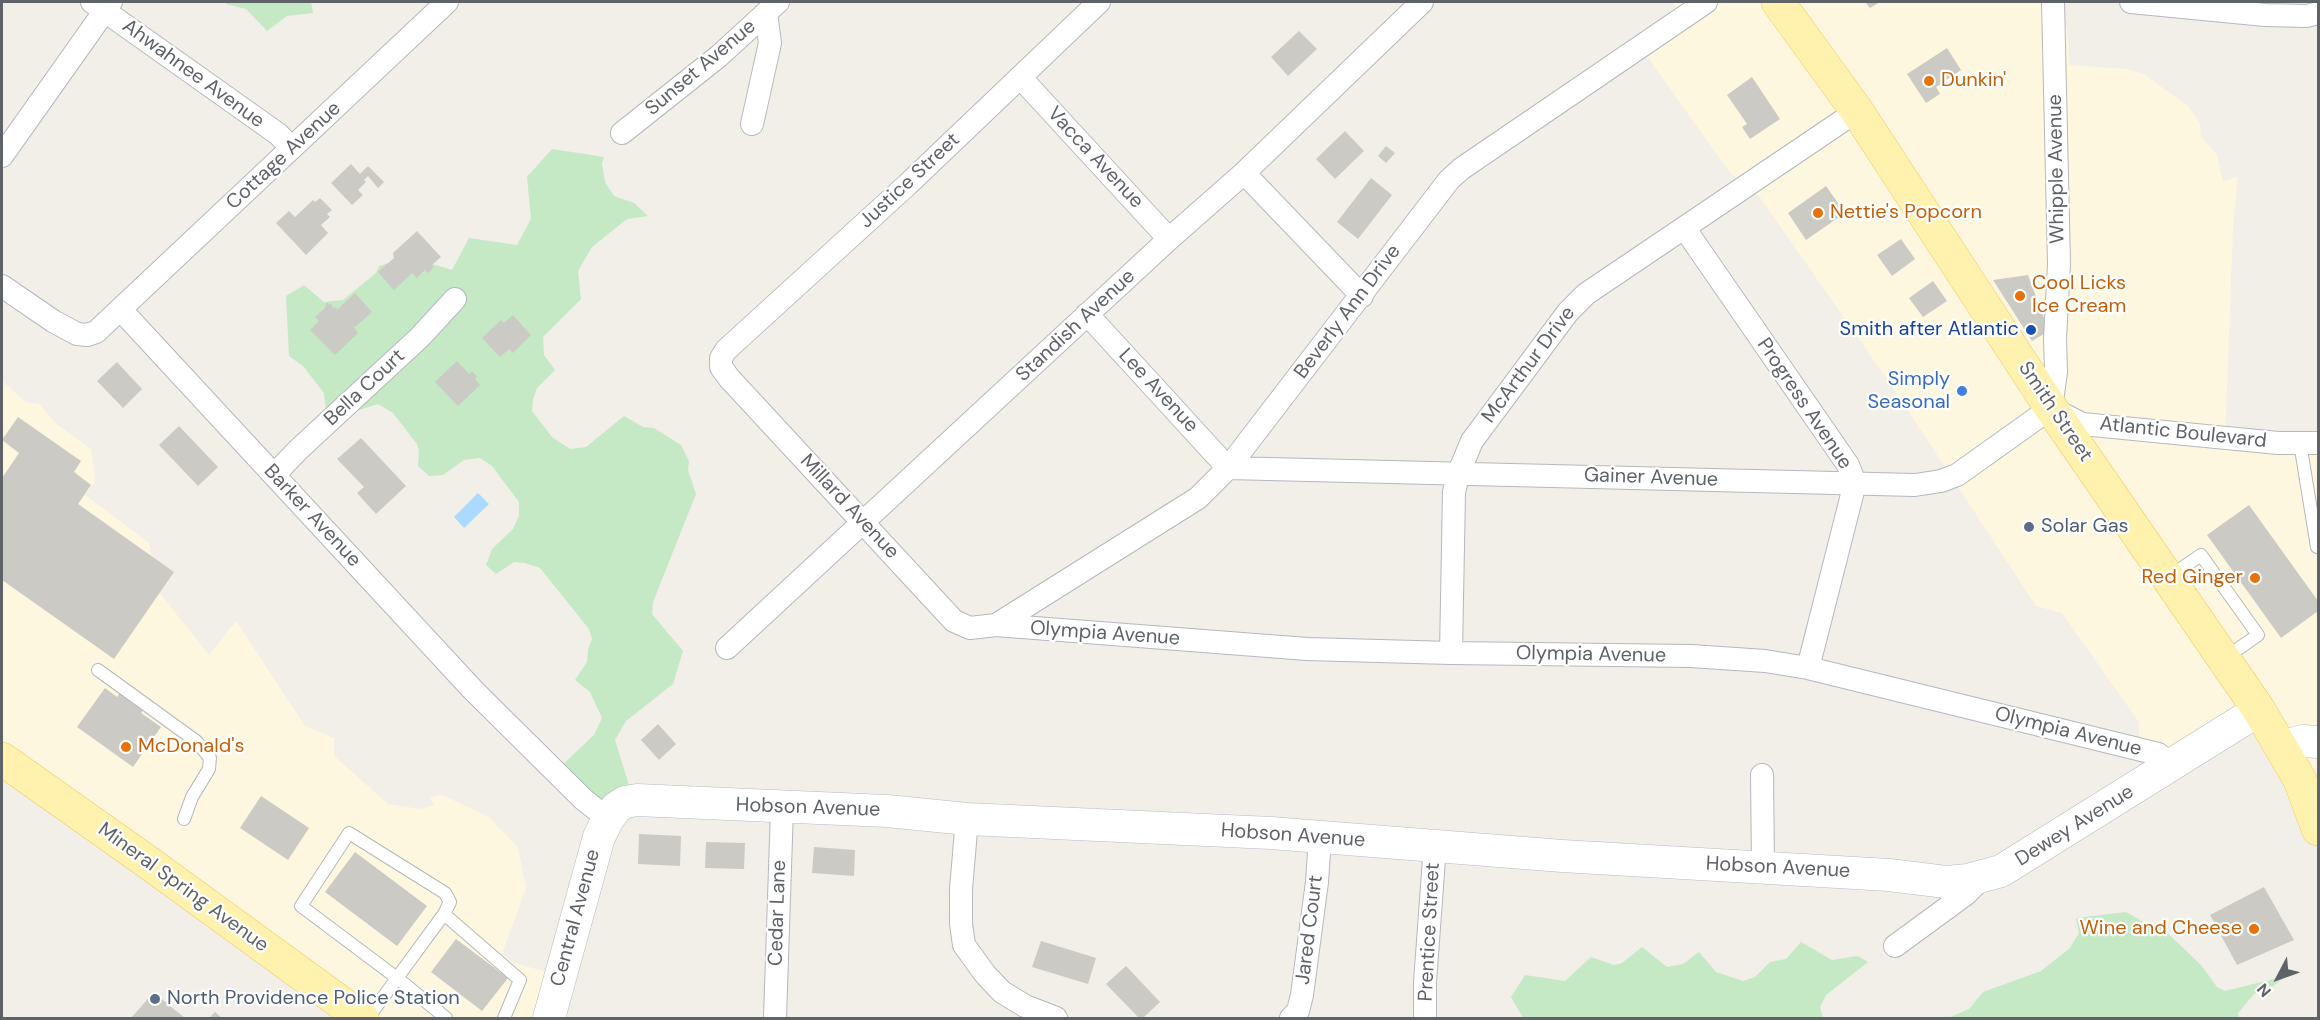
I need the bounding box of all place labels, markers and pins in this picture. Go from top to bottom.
place label: Dunkin' [1941,69,2006,93]
marker: Dunkin' [1922,74,1936,88]
place label: Nettie's Popcorn [1830,201,1982,225]
marker: Nettie's Popcorn [1811,206,1825,220]
place label: Cool Licks Ice Cream [2032,272,2126,319]
marker: Cool Licks Ice Cream [2013,289,2027,303]
place label: Smith after Atlantic [1840,318,2019,342]
marker: Smith after Atlantic [2024,323,2038,337]
place label: Simply Seasonal [1867,368,1950,415]
marker: Simply Seasonal [1955,384,1969,398]
place label: Solar Gas [2041,515,2129,539]
marker: Solar Gas [2022,520,2036,534]
place label: Red Ginger [2142,566,2243,590]
marker: Red Ginger [2248,571,2262,585]
place label: McDonald's [138,735,244,759]
marker: McDonald's [119,740,133,754]
place label: Wine and Cheese [2080,917,2242,941]
marker: Wine and Cheese [2247,922,2261,936]
place label: North Providence Police Station [167,987,460,1011]
marker: North Providence Police Station [148,992,162,1006]

